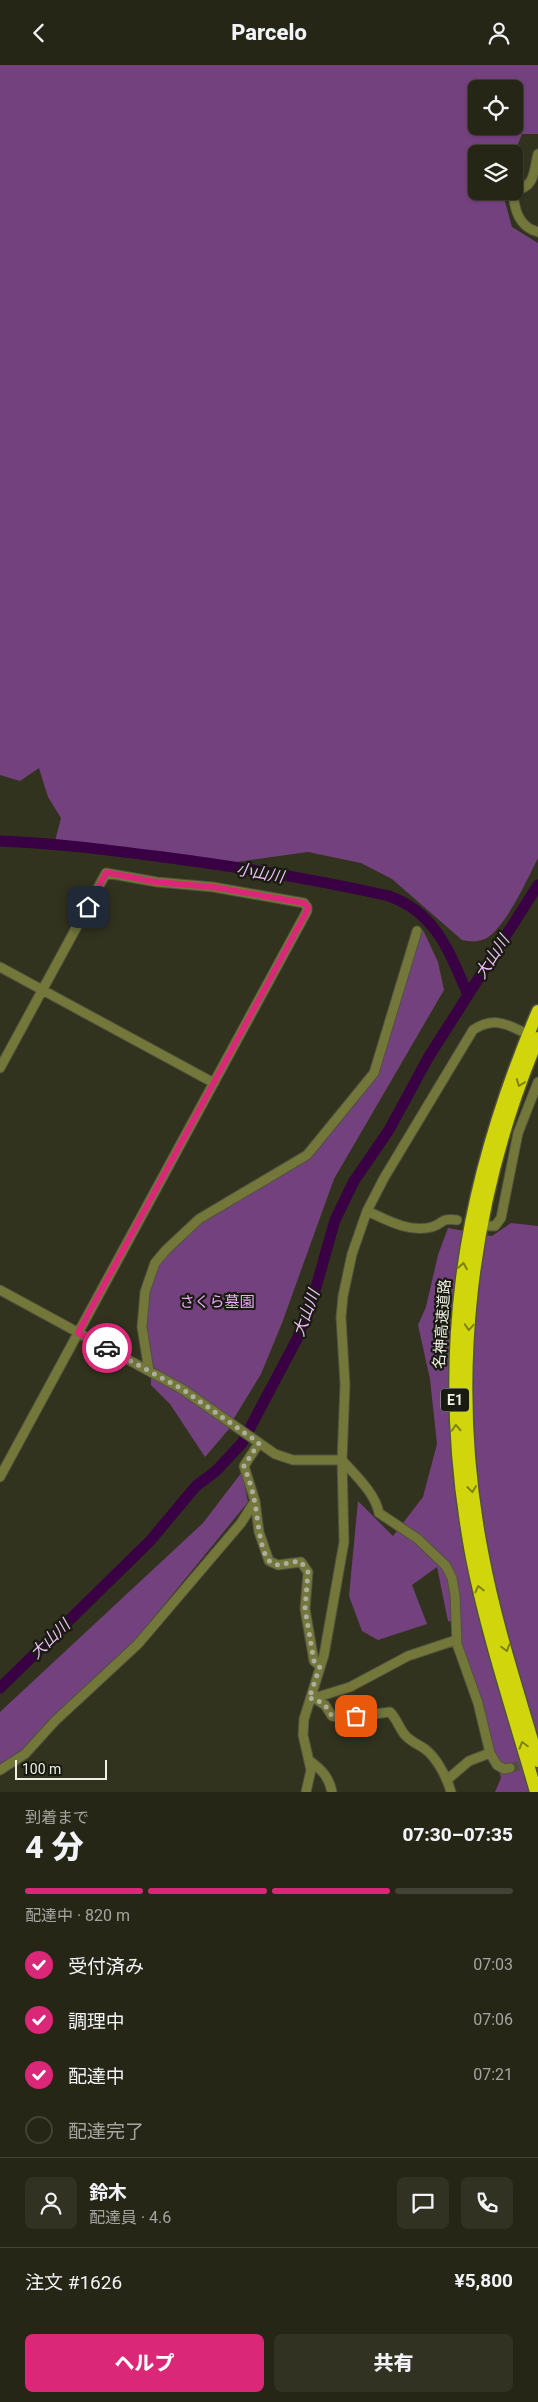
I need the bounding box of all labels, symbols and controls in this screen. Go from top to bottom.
icon: back [25,19,53,47]
icon: person [485,19,513,47]
text: Parcelo [231,20,307,45]
map controls [468,80,523,200]
button: locate [468,80,523,135]
button: layers [468,145,523,200]
water label: 小山川 [235,859,287,887]
pin [67,886,109,928]
icon: home [74,893,102,921]
water label: 大山川 [471,930,514,982]
one-way arrow [516,1079,526,1087]
one-way arrow [457,1262,467,1270]
street label: 名神高速道路 [430,1278,454,1370]
water label: 大山川 [289,1285,324,1339]
park label: さくら墓園 [179,1293,255,1311]
courier [82,1323,132,1373]
one-way arrow [463,1323,474,1331]
icon: car [93,1334,121,1362]
road number: E1 [441,1389,469,1411]
one-way arrow [451,1424,462,1432]
one-way arrow [466,1486,477,1494]
one-way arrow [474,1584,485,1593]
water label: 大山川 [26,1614,75,1663]
one-way arrow [500,1643,510,1651]
pin [335,1695,377,1737]
icon: bag [342,1702,370,1730]
one-way arrow [518,1742,528,1750]
scale bar [15,1757,108,1780]
text: 100 m [22,1761,61,1777]
text: 到着まで [25,1808,89,1827]
text: 07:30–07:35 [402,1823,513,1846]
text: 4 分 [25,1828,83,1866]
text: 配達中 · 820 m [25,1906,130,1925]
icon: check [25,1951,53,1979]
text: 受付済み [68,1955,144,1978]
text: 07:03 [473,1955,513,1974]
icon: check [25,2006,53,2034]
text: 調理中 [68,2010,125,2033]
text: 07:06 [473,2010,513,2029]
icon: check [25,2061,53,2089]
text: 配達中 [68,2065,125,2088]
text: 07:21 [473,2065,513,2084]
text: 配達完了 [68,2120,144,2143]
button: person [25,2177,77,2229]
button: chat [397,2177,449,2229]
button: phone [461,2177,513,2229]
text: 鈴木 [89,2181,127,2204]
text: 配達員 · 4.6 [89,2208,171,2227]
text: ¥5,800 [455,2269,513,2292]
text: 注文 #1626 [25,2271,122,2294]
button: ヘルプ [25,2334,264,2392]
button: 共有 [274,2334,513,2392]

